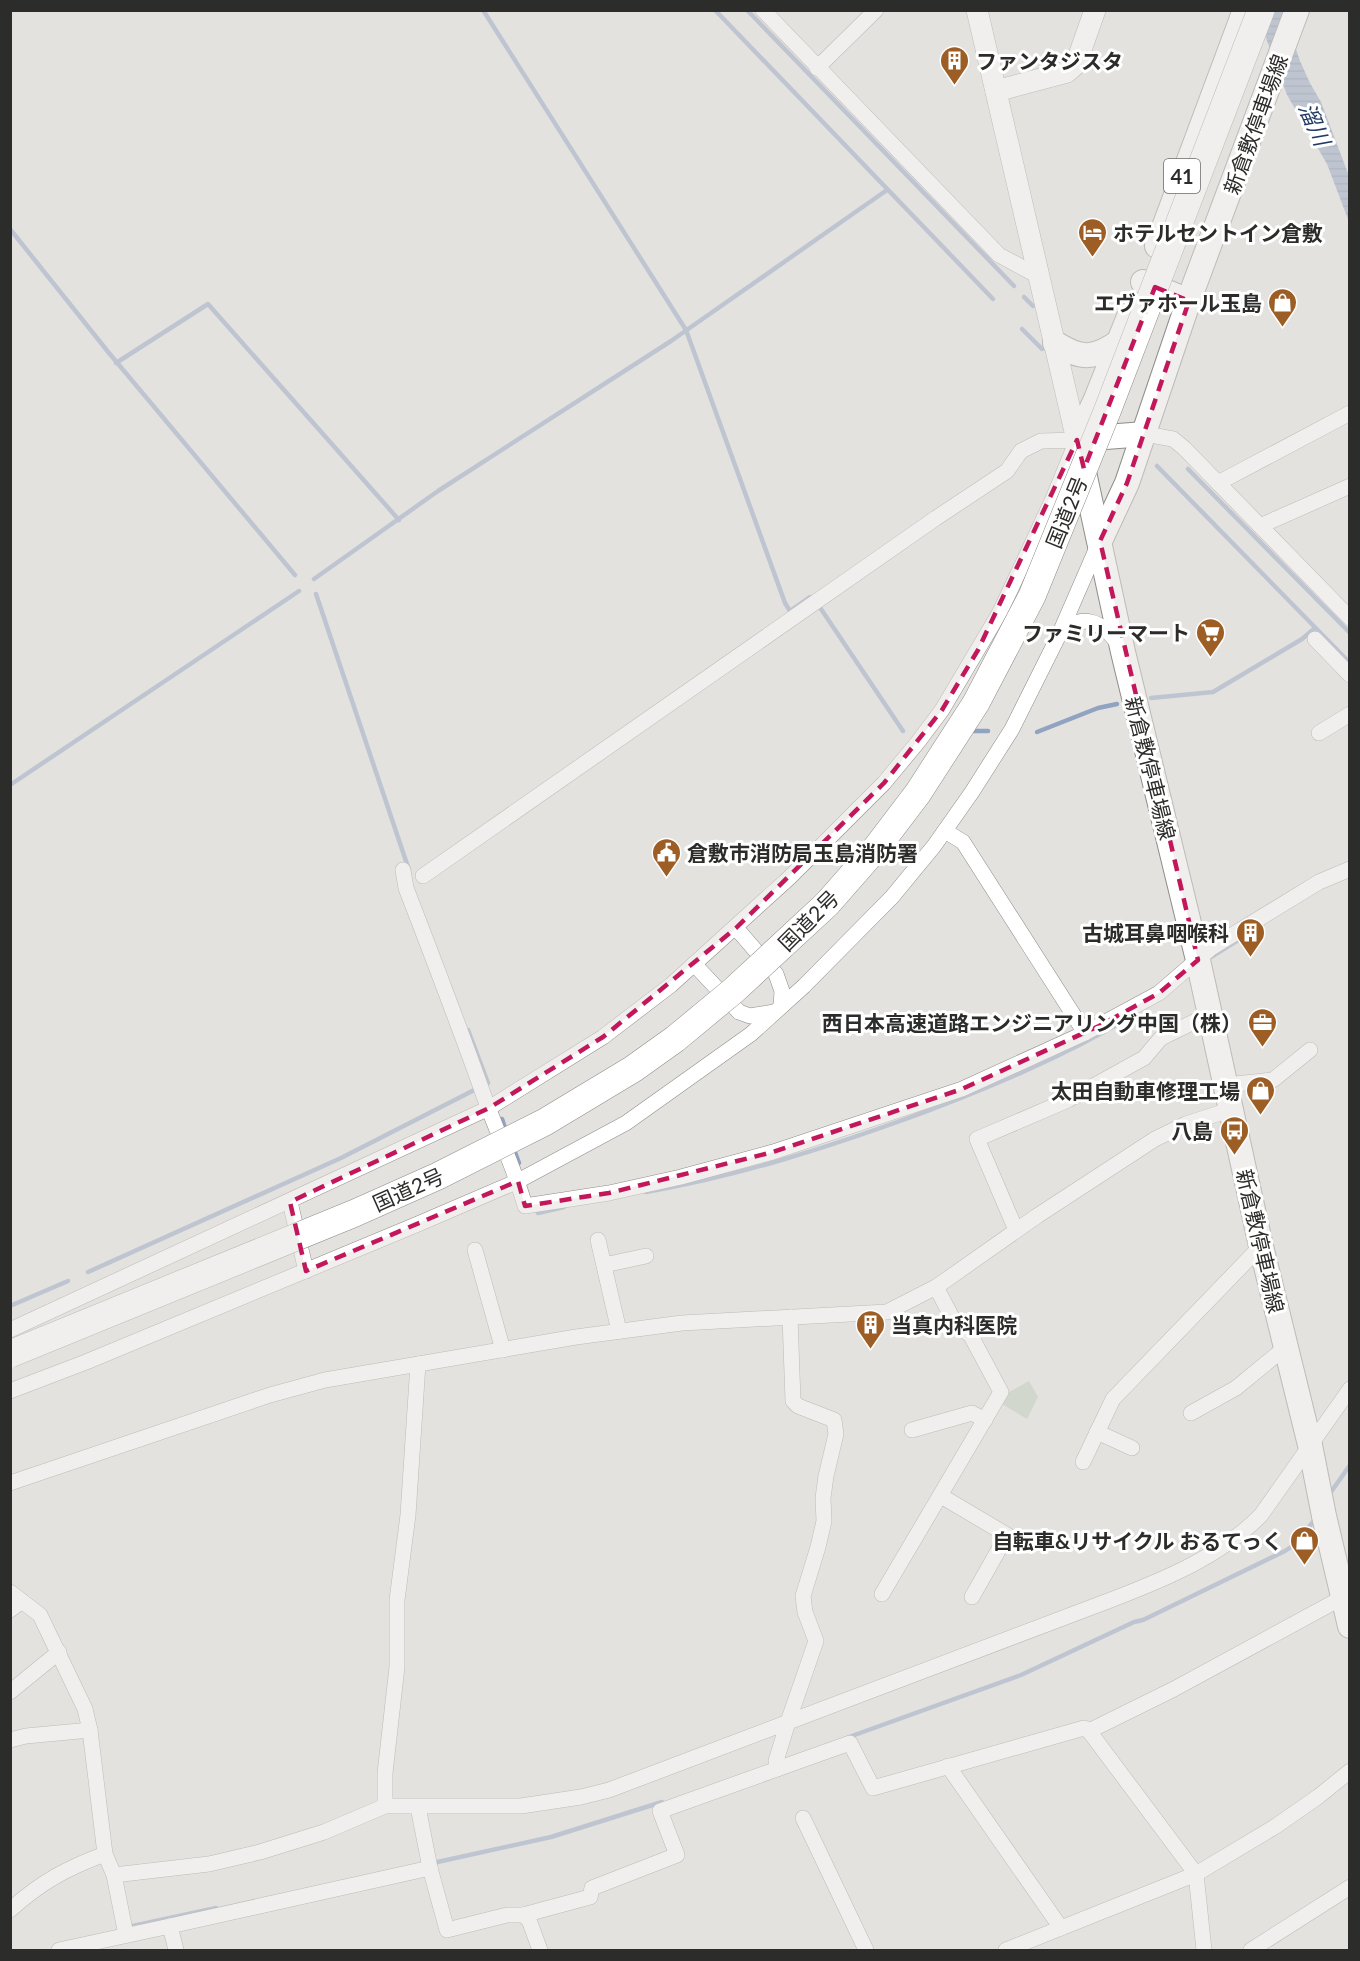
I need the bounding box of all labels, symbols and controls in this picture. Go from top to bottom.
building icon: ファンタジスタ [939,44,971,86]
place label: ファンタジスタ [976,48,1123,73]
street label: 新倉敷停車場線 [1218,51,1292,197]
water label: 溜川 [1294,98,1337,151]
road number: 41 [1164,159,1200,193]
hotel icon: ホテルセントイン倉敷 [1076,216,1108,258]
place label: ホテルセントイン倉敷 [1113,220,1323,245]
shop icon: エヴァホール玉島 [1267,286,1299,328]
place label: エヴァホール玉島 [1094,290,1262,315]
street label: 国道2号 [1040,472,1092,552]
supermarket icon: ファミリーマート [1195,616,1227,658]
place label: ファミリーマート [1022,620,1190,645]
street label: 新倉敷停車場線 [1121,694,1181,842]
public building icon: 倉敷市消防局玉島消防署 [650,836,682,878]
place label: 倉敷市消防局玉島消防署 [687,840,918,865]
street label: 国道2号 [773,885,843,955]
building icon: 古城耳鼻咽喉科 [1234,916,1266,958]
place label: 古城耳鼻咽喉科 [1082,920,1229,945]
office icon: 西日本高速道路エンジニアリング中国（株） [1247,1006,1279,1048]
place label: 西日本高速道路エンジニアリング中国（株） [822,1010,1242,1035]
shop icon: 太田自動車修理工場 [1245,1074,1277,1116]
place label: 太田自動車修理工場 [1051,1078,1240,1103]
bus stop icon: 八島 [1218,1114,1250,1156]
place label: 八島 [1171,1118,1213,1143]
street label: 国道2号 [369,1162,447,1216]
street label: 新倉敷停車場線 [1232,1167,1290,1315]
building icon: 当真内科医院 [854,1308,886,1350]
place label: 当真内科医院 [891,1312,1017,1337]
shop icon: 自転車&リサイクル おるてっく [1288,1524,1320,1566]
place label: 自転車&リサイクル おるてっく [992,1528,1283,1553]

